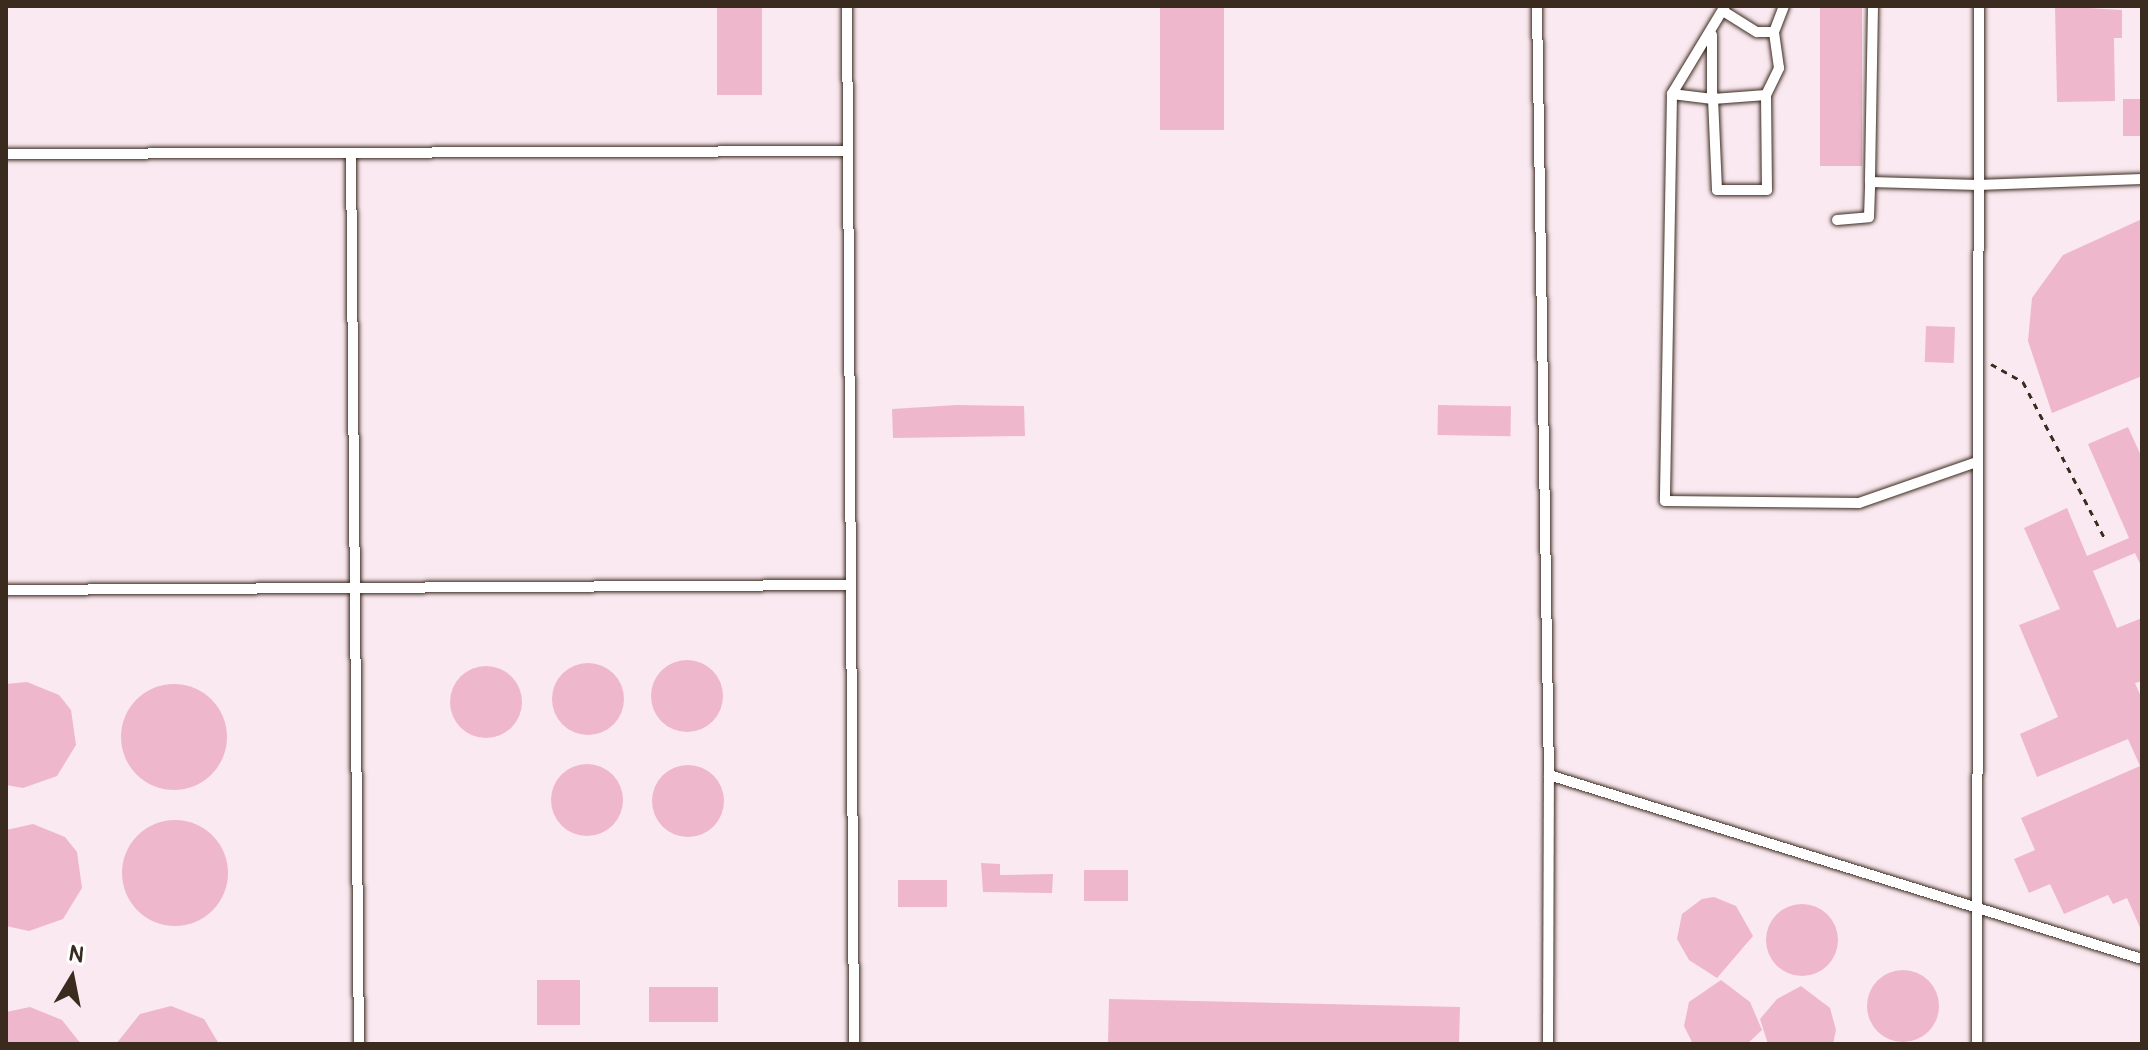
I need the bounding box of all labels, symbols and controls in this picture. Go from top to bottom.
north arrow [32,938,112,1018]
text: N [66,939,86,969]

